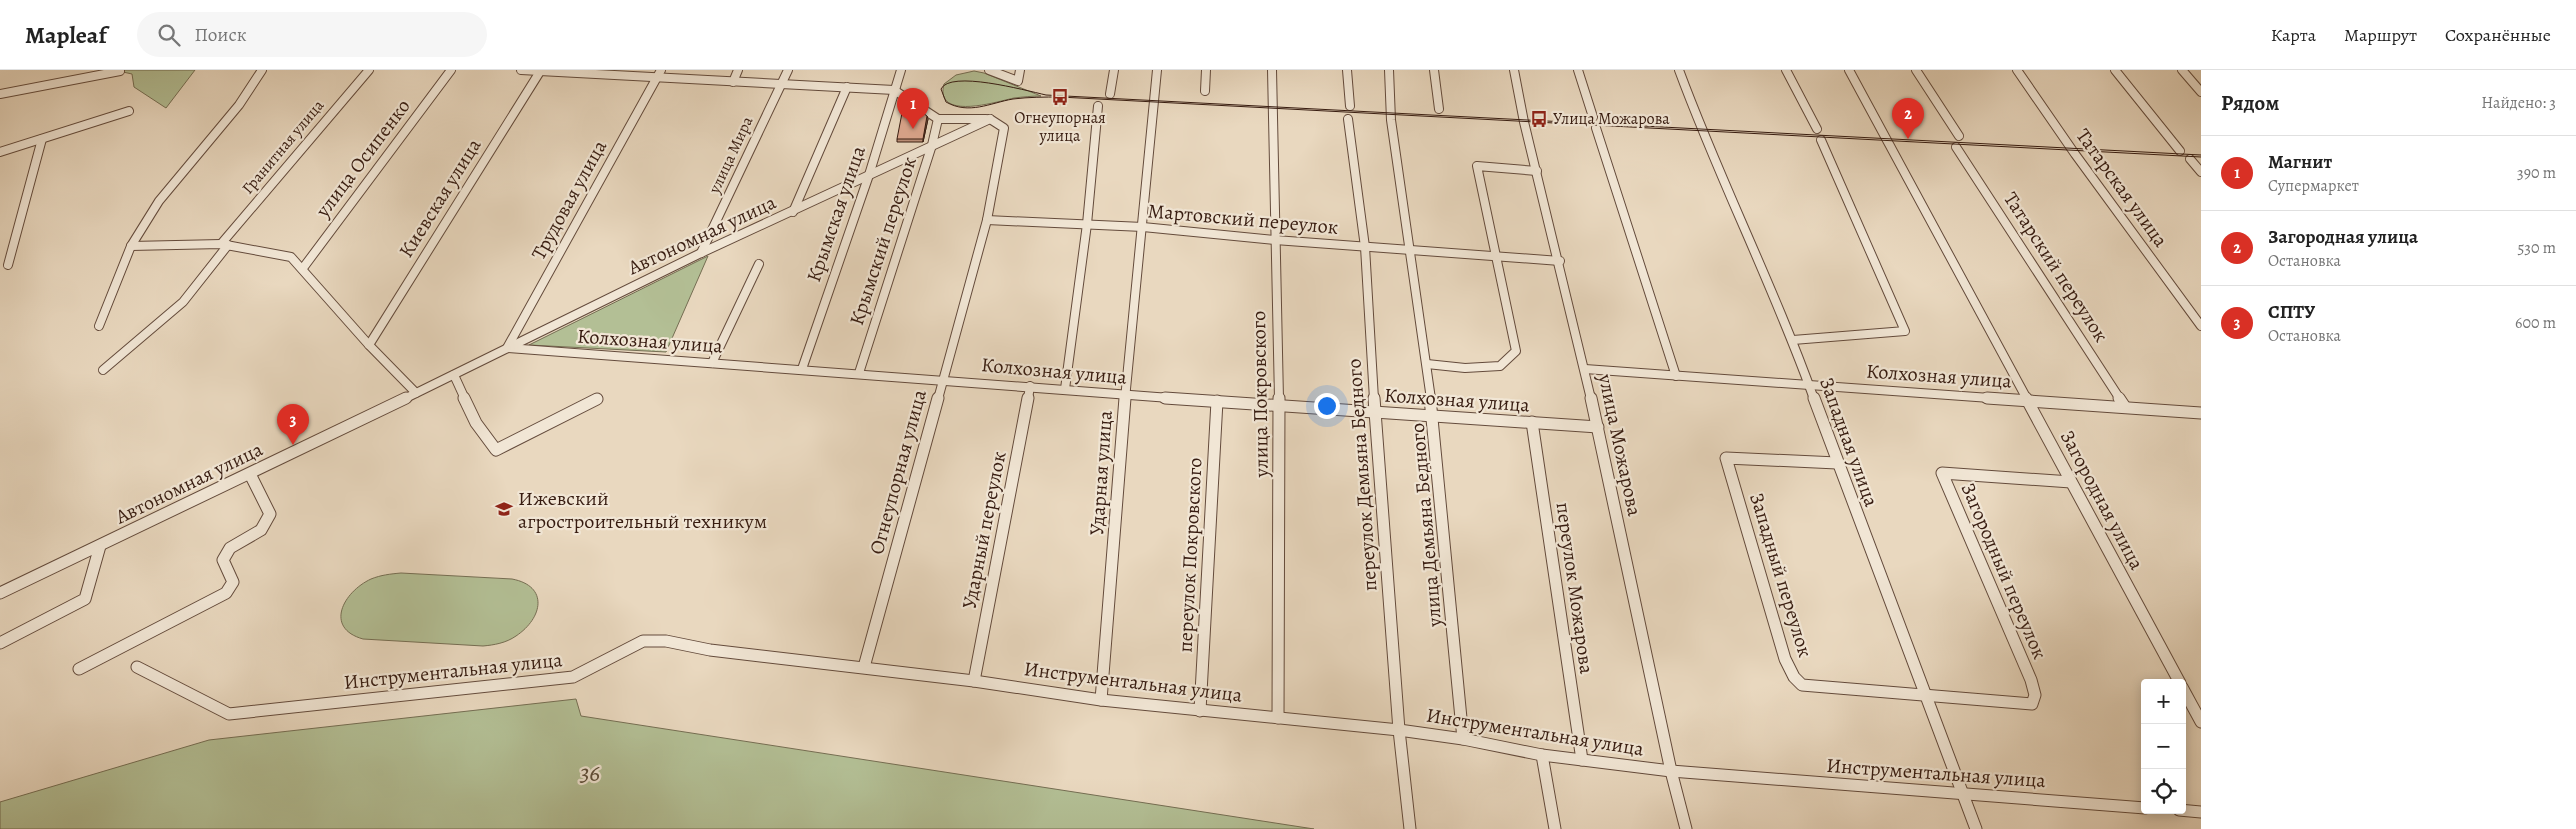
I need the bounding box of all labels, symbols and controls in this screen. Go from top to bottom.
search box [137,12,487,57]
text: Mapleaf [25,19,107,51]
icon: search [155,21,183,49]
text: Поиск [195,22,247,48]
text: Карта [2271,23,2316,47]
text: Маршрут [2344,23,2417,47]
text: Сохранённые [2445,23,2551,47]
bus stop icon: Огнеупорная улица [1050,87,1070,107]
pin: 1 [897,88,929,129]
text: Рядом [2221,89,2279,117]
text: Найдено: 3 [2481,92,2556,114]
street label: улица Осипенко [309,93,416,223]
street label: Гранитная улица [237,95,330,199]
pin: 2 [1892,98,1924,139]
place label: Огнеупорная улица [1014,107,1106,147]
place label: Улица Можарова [1553,108,1670,130]
bus stop icon: Улица Можарова [1529,109,1549,129]
street label: улица Мира [703,112,759,198]
street label: Татарская улица [2070,123,2175,253]
street label: Киевская улица [393,133,488,263]
street label: Трудовая улица [525,135,613,265]
street label: Крымская улица [800,142,872,286]
text: Магнит [2268,149,2332,175]
street label: Крымский переулок [843,153,923,329]
text: 1 [2234,162,2240,184]
text: 390 m [2517,162,2556,184]
text: Супермаркет [2268,175,2359,197]
street label: Татарский переулок [1997,187,2115,347]
street label: Автономная улица [623,189,781,282]
street label: Мартовский переулок [1147,197,1339,241]
text: Загородная улица [2268,224,2418,250]
text: 2 [2233,237,2241,259]
text: 530 m [2517,237,2556,259]
text: Остановка [2268,250,2341,272]
text: СПТУ [2268,299,2315,325]
street label: улица Покровского [1245,310,1275,479]
text: 3 [2234,312,2240,334]
text: 600 m [2515,312,2556,334]
street label: Колхозная улица [576,322,724,360]
text: Остановка [2268,325,2341,347]
street label: Колхозная улица [980,351,1129,391]
street label: Колхозная улица [1865,357,2013,395]
street label: переулок Демьяна Бедного [1340,358,1384,592]
street label: улица Можарова [1592,371,1648,519]
street label: Западная улица [1813,374,1885,511]
street label: Колхозная улица [1383,381,1531,419]
street label: Огнеупорная улица [863,386,933,557]
your location [1314,393,1340,419]
pin: 3 [277,404,309,445]
street label: Ударная улица [1083,409,1119,536]
street label: улица Демьяна Бедного [1404,422,1448,629]
street label: Загородная улица [2054,426,2150,575]
street label: Автономная улица [110,435,268,531]
street label: Ударный переулок [956,449,1012,611]
street label: переулок Покровского [1171,457,1209,653]
street label: Загородный переулок [1955,479,2053,663]
place label: Ижевский агростроительный техникум [518,485,767,535]
street label: Западный переулок [1743,490,1819,660]
school or university icon: Ижевский агростроительный техникум [494,499,514,519]
street label: переулок Можарова [1550,500,1601,676]
street label: Инструментальная улица [342,646,564,696]
street label: Инструментальная улица [1022,655,1244,709]
map controls [2141,679,2186,814]
button: + [2141,679,2186,724]
street label: Инструментальная улица [1424,701,1646,763]
button: − [2141,724,2186,769]
street label: Инструментальная улица [1825,752,2047,794]
park label: 36 [579,757,601,789]
button: locate [2141,769,2186,814]

